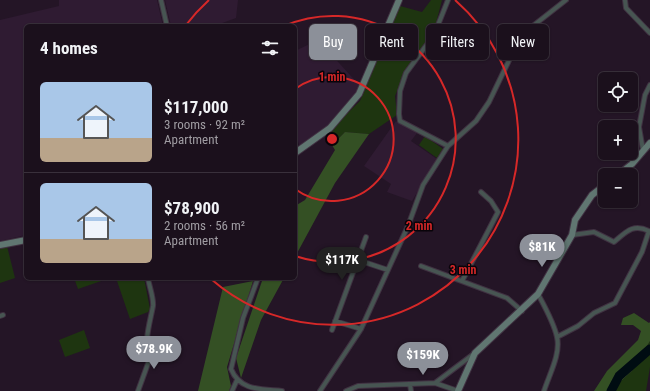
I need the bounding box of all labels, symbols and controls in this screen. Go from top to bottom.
chip: Buy [309,24,357,60]
chip: Rent [365,24,418,60]
chip: Filters [426,24,489,60]
chip: New [497,24,549,60]
icon: filters [259,37,281,59]
text: 4 homes [40,38,98,58]
text: 1 min [319,70,345,84]
map controls [598,72,638,208]
button: locate [598,72,638,112]
text: $117,000 [164,97,228,117]
icon: home [72,98,120,146]
text: 3 rooms · 92 m² [164,117,245,132]
button: + [598,120,638,160]
text: Apartment [164,132,218,147]
centre of rings [325,132,339,146]
button: − [598,168,638,208]
text: $78,900 [164,198,220,218]
icon: home [72,199,120,247]
text: 2 rooms · 56 m² [164,218,245,233]
text: 2 min [406,219,432,233]
text: Apartment [164,233,218,248]
pin: $81K [518,234,566,268]
text: $81K [529,239,555,254]
pin: $117K [314,247,370,281]
text: $117K [325,252,359,267]
text: 3 min [450,263,476,277]
pin: $78.9K [121,336,187,370]
text: $78.9K [135,341,173,356]
pin: $159K [395,342,451,376]
text: $159K [406,347,440,362]

